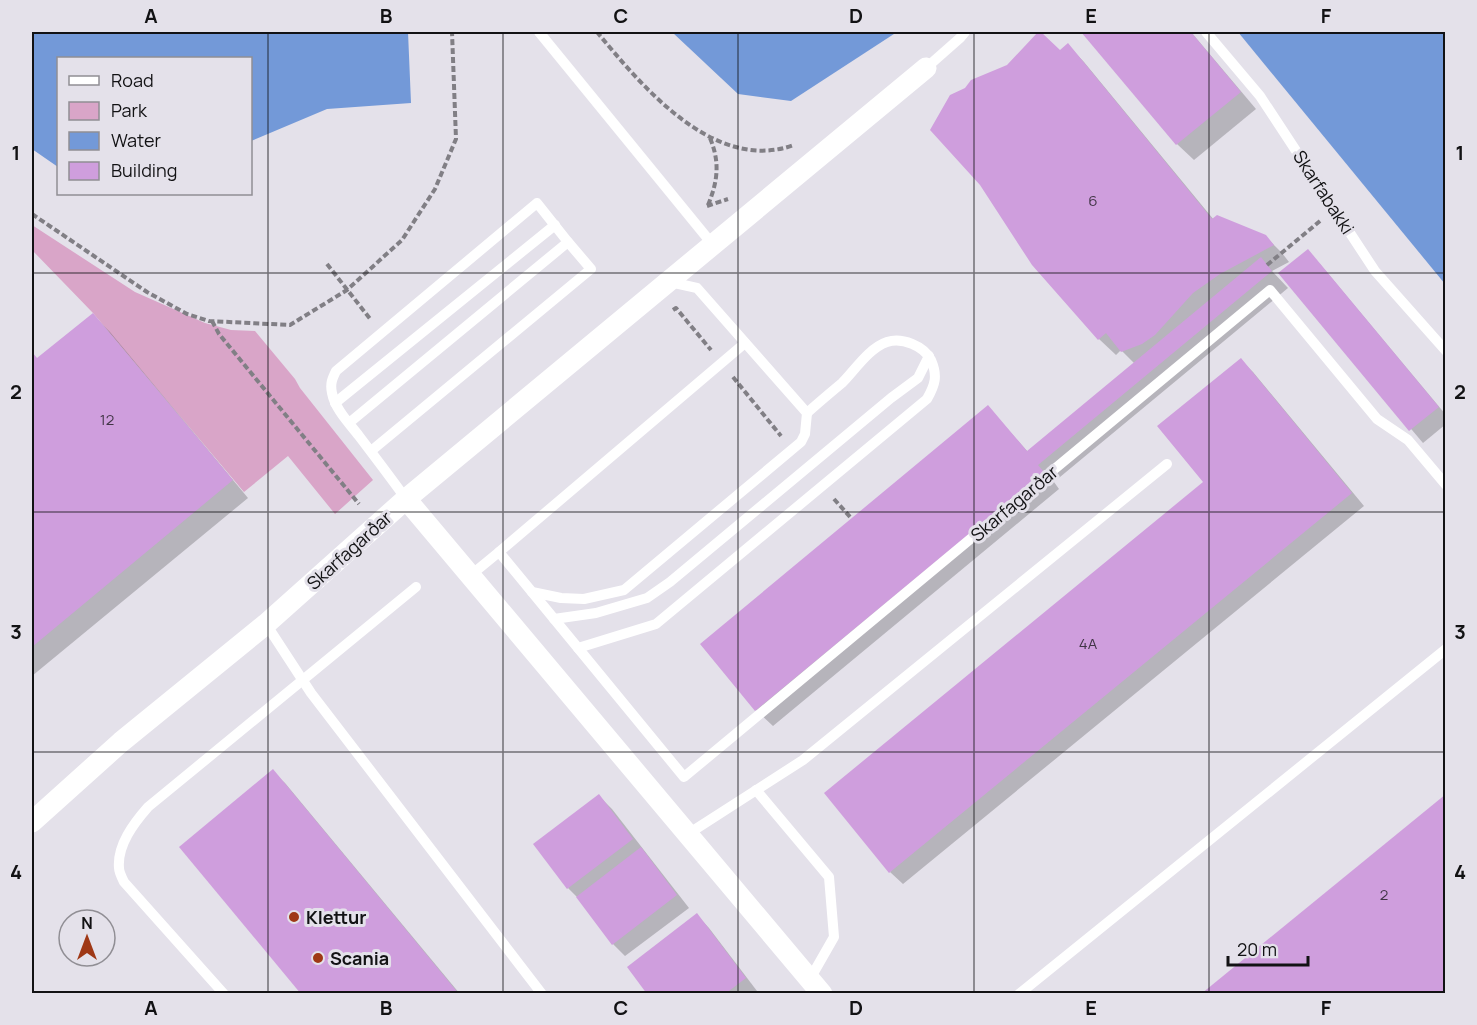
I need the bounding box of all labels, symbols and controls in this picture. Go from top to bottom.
text: A [144,2,158,29]
text: B [380,2,393,29]
text: C [614,2,628,29]
text: D [849,2,863,29]
text: E [1085,2,1097,29]
text: F [1321,2,1332,29]
legend [57,57,252,195]
text: Road [111,68,154,92]
text: Park [111,98,148,122]
text: Water [111,128,161,152]
text: 1 [12,139,20,166]
text: 1 [1456,139,1464,166]
street label: Skarfabakki [1288,145,1360,239]
text: Building [111,158,177,182]
house number: 6 [1088,190,1098,211]
text: 2 [10,378,22,405]
text: 2 [1454,378,1466,405]
house number: 12 [100,409,114,430]
street label: Skarfagarðar [965,459,1063,547]
street label: Skarfagarðar [301,505,397,595]
text: 3 [10,618,22,645]
text: 3 [1454,618,1466,645]
house number: 4A [1079,633,1098,654]
text: 4 [10,858,22,885]
text: 4 [1454,858,1466,885]
house number: 2 [1380,884,1388,905]
place label: Klettur [306,905,367,929]
north arrow [57,908,117,968]
marker: Klettur [287,910,301,924]
text: N [81,912,93,934]
scale bar [1228,929,1308,967]
text: 20 m [1237,937,1277,961]
place label: Scania [330,946,389,970]
marker: Scania [311,951,325,965]
text: A [144,994,158,1021]
text: B [380,994,393,1021]
text: C [614,994,628,1021]
text: D [849,994,863,1021]
text: E [1085,994,1097,1021]
text: F [1321,994,1332,1021]

